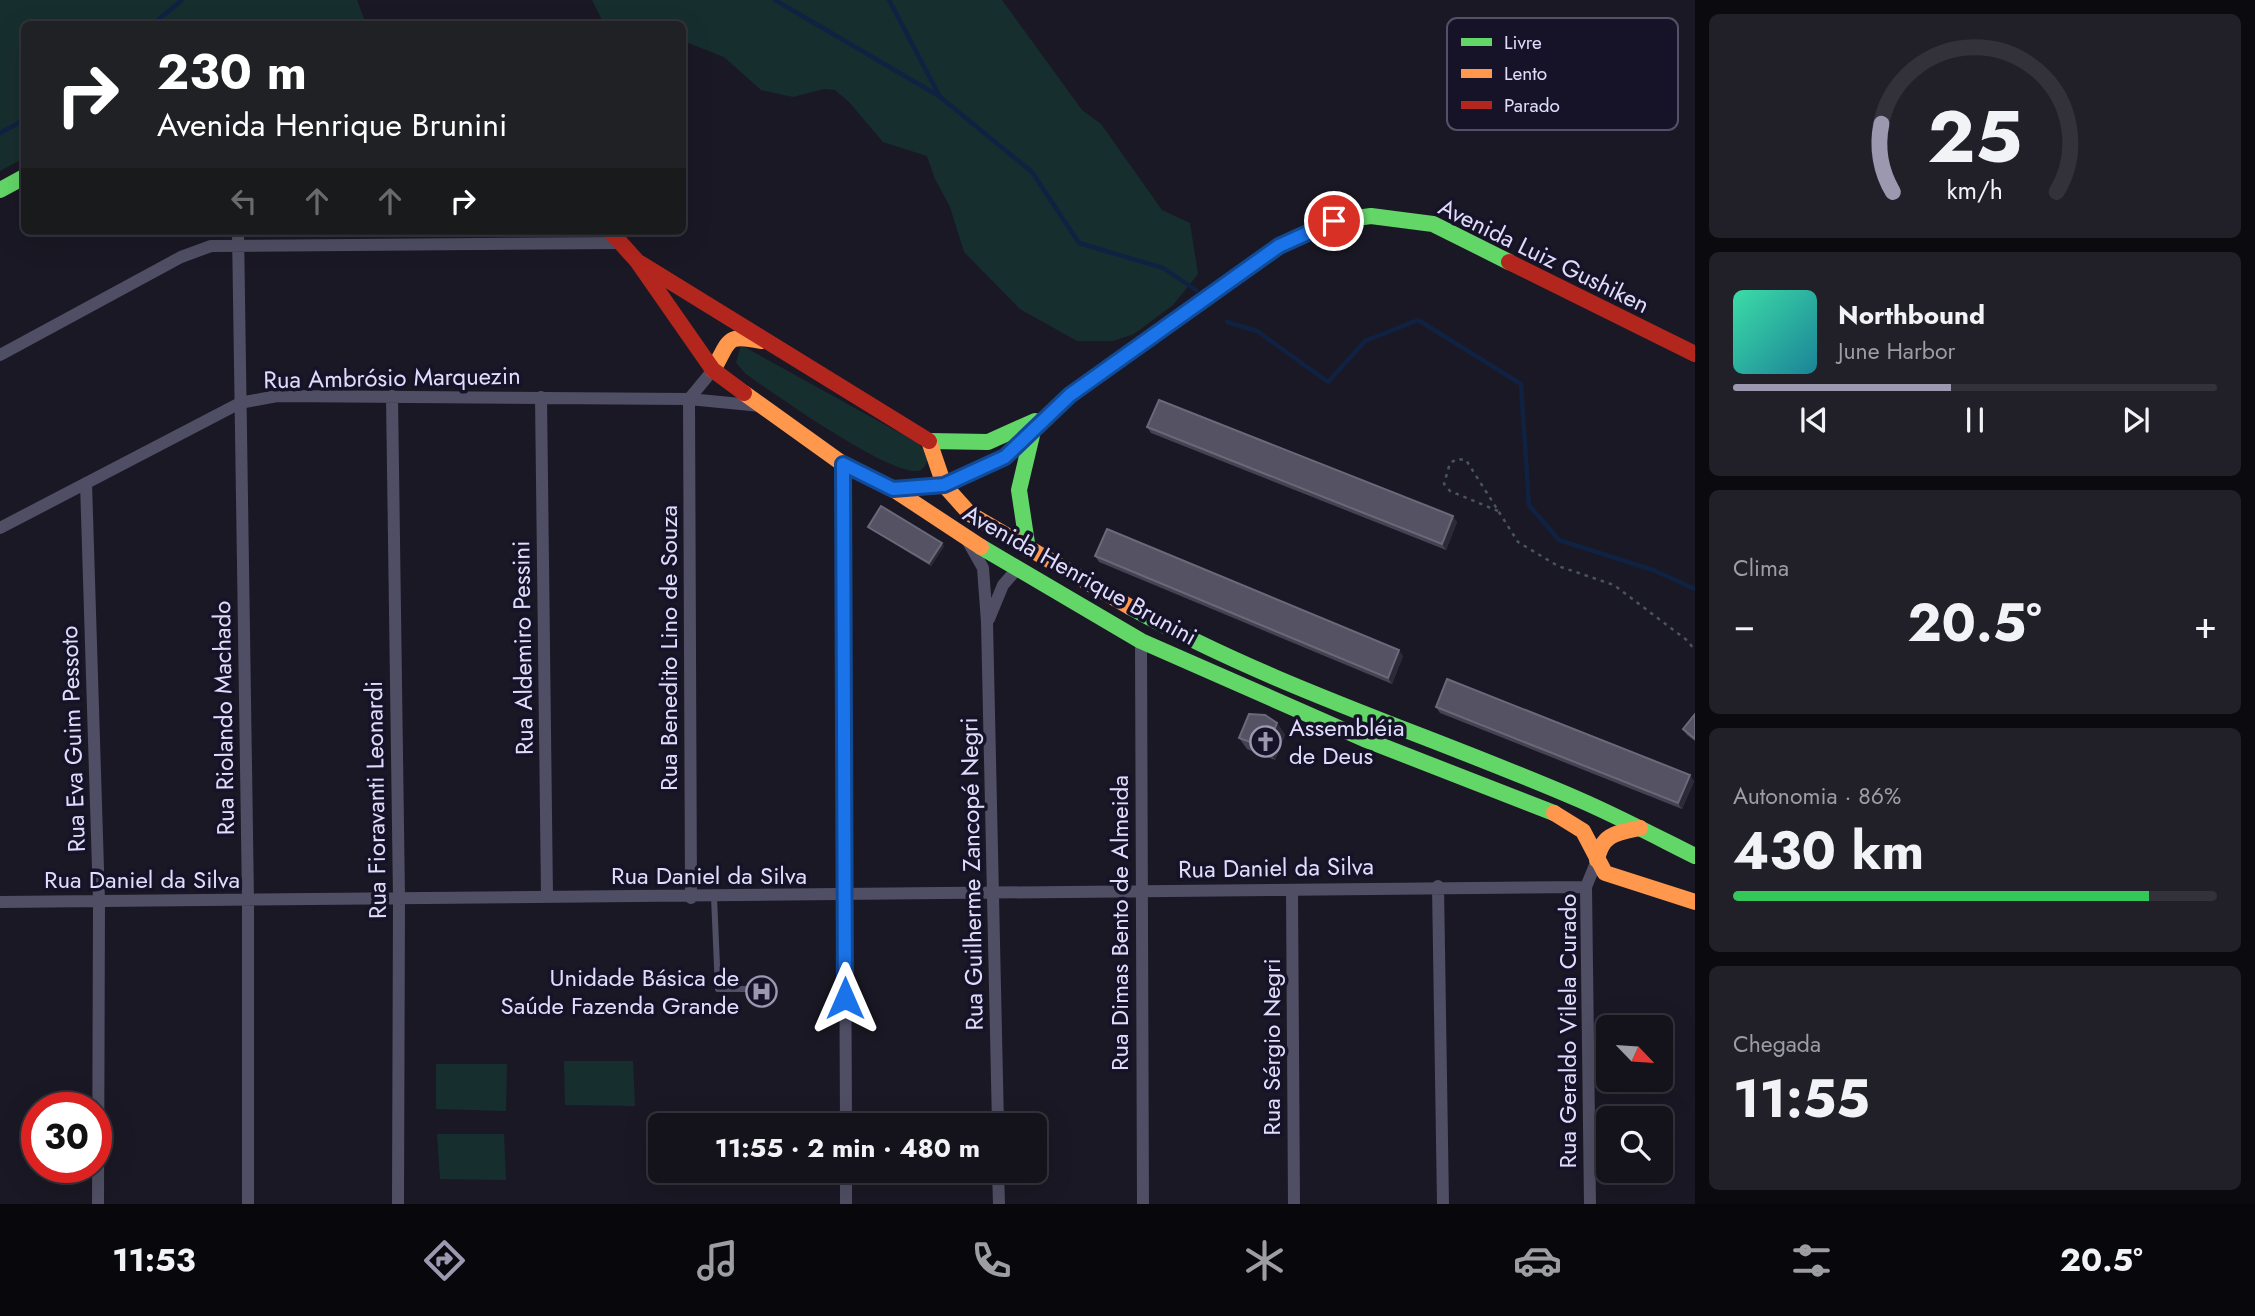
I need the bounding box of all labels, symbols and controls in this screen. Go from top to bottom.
legend [1447,18,1678,130]
text: Livre [1504,29,1542,56]
text: 230 m [157,37,307,107]
icon: right [42,49,133,140]
text: Lento [1504,60,1547,87]
text: 25 [1928,84,2022,189]
text: Parado [1504,92,1560,119]
text: Avenida Henrique Brunini [157,102,507,148]
text: km/h [1947,172,2003,208]
icon: left [225,182,263,220]
icon: ahead [298,182,336,220]
icon: ahead [371,182,409,220]
icon: right [444,182,482,220]
street label: Avenida Luiz Gushiken [1433,189,1656,322]
pin [1304,191,1364,251]
icon: arrive [1315,202,1353,240]
text: Northbound [1838,296,1985,334]
text: June Harbor [1838,334,1955,368]
street label: Rua Ambrósio Marquezin [263,358,521,397]
icon: previous [1795,401,1833,439]
icon: pause [1956,401,1994,439]
icon: next [2117,401,2155,439]
street label: Avenida Henrique Brunini [957,496,1204,654]
street label: Rua Benedito Lino de Souza [651,505,686,791]
street label: Rua Aldemiro Pessini [503,540,542,756]
text: Clima [1733,551,1789,585]
text: 20.5° [1907,585,2042,661]
text: − [1733,597,1755,652]
text: + [2194,597,2217,652]
street label: Rua Riolando Machado [204,600,243,836]
street label: Rua Eva Guim Pessoto [51,625,94,853]
street label: Rua Fioravanti Leonardi [356,681,395,919]
place label: Assembléia de Deus [1289,710,1405,773]
street label: Rua Guilherme Zancopé Negri [951,717,992,1031]
church icon: Assembléia de Deus [1249,725,1283,759]
street label: Rua Dimas Bento de Almeida [1102,775,1137,1071]
text: Autonomia · 86% [1733,779,1901,813]
text: 430 km [1733,813,1924,889]
street label: Rua Daniel da Silva [1178,848,1374,887]
street label: Rua Daniel da Silva [611,858,807,893]
street label: Rua Daniel da Silva [44,862,240,897]
street label: Rua Geraldo Vilela Curado [1550,894,1585,1168]
street label: Rua Sérgio Negri [1254,958,1289,1136]
place label: Unidade Básica de Saúde Fazenda Grande [501,960,739,1023]
position arrow [808,961,882,1035]
hospital icon: Unidade Básica de Saúde Fazenda Grande [745,975,779,1009]
north arrow [1596,1015,1673,1092]
map controls [1596,1015,1673,1183]
text: Chegada [1733,1027,1821,1061]
text: 11:55 [1733,1061,1870,1137]
speed limit sign: 30 [21,1092,112,1183]
button: search [1596,1106,1673,1183]
text: 11:55 · 2 min · 480 m [715,1129,980,1167]
icon: directions [420,1236,469,1285]
icon: music [693,1236,742,1285]
icon: phone [967,1236,1016,1285]
icon: climate [1240,1236,1289,1285]
icon: car [1513,1236,1562,1285]
icon: filters [1787,1236,1836,1285]
text: 11:53 [112,1237,196,1283]
text: 20.5° [2060,1237,2143,1283]

